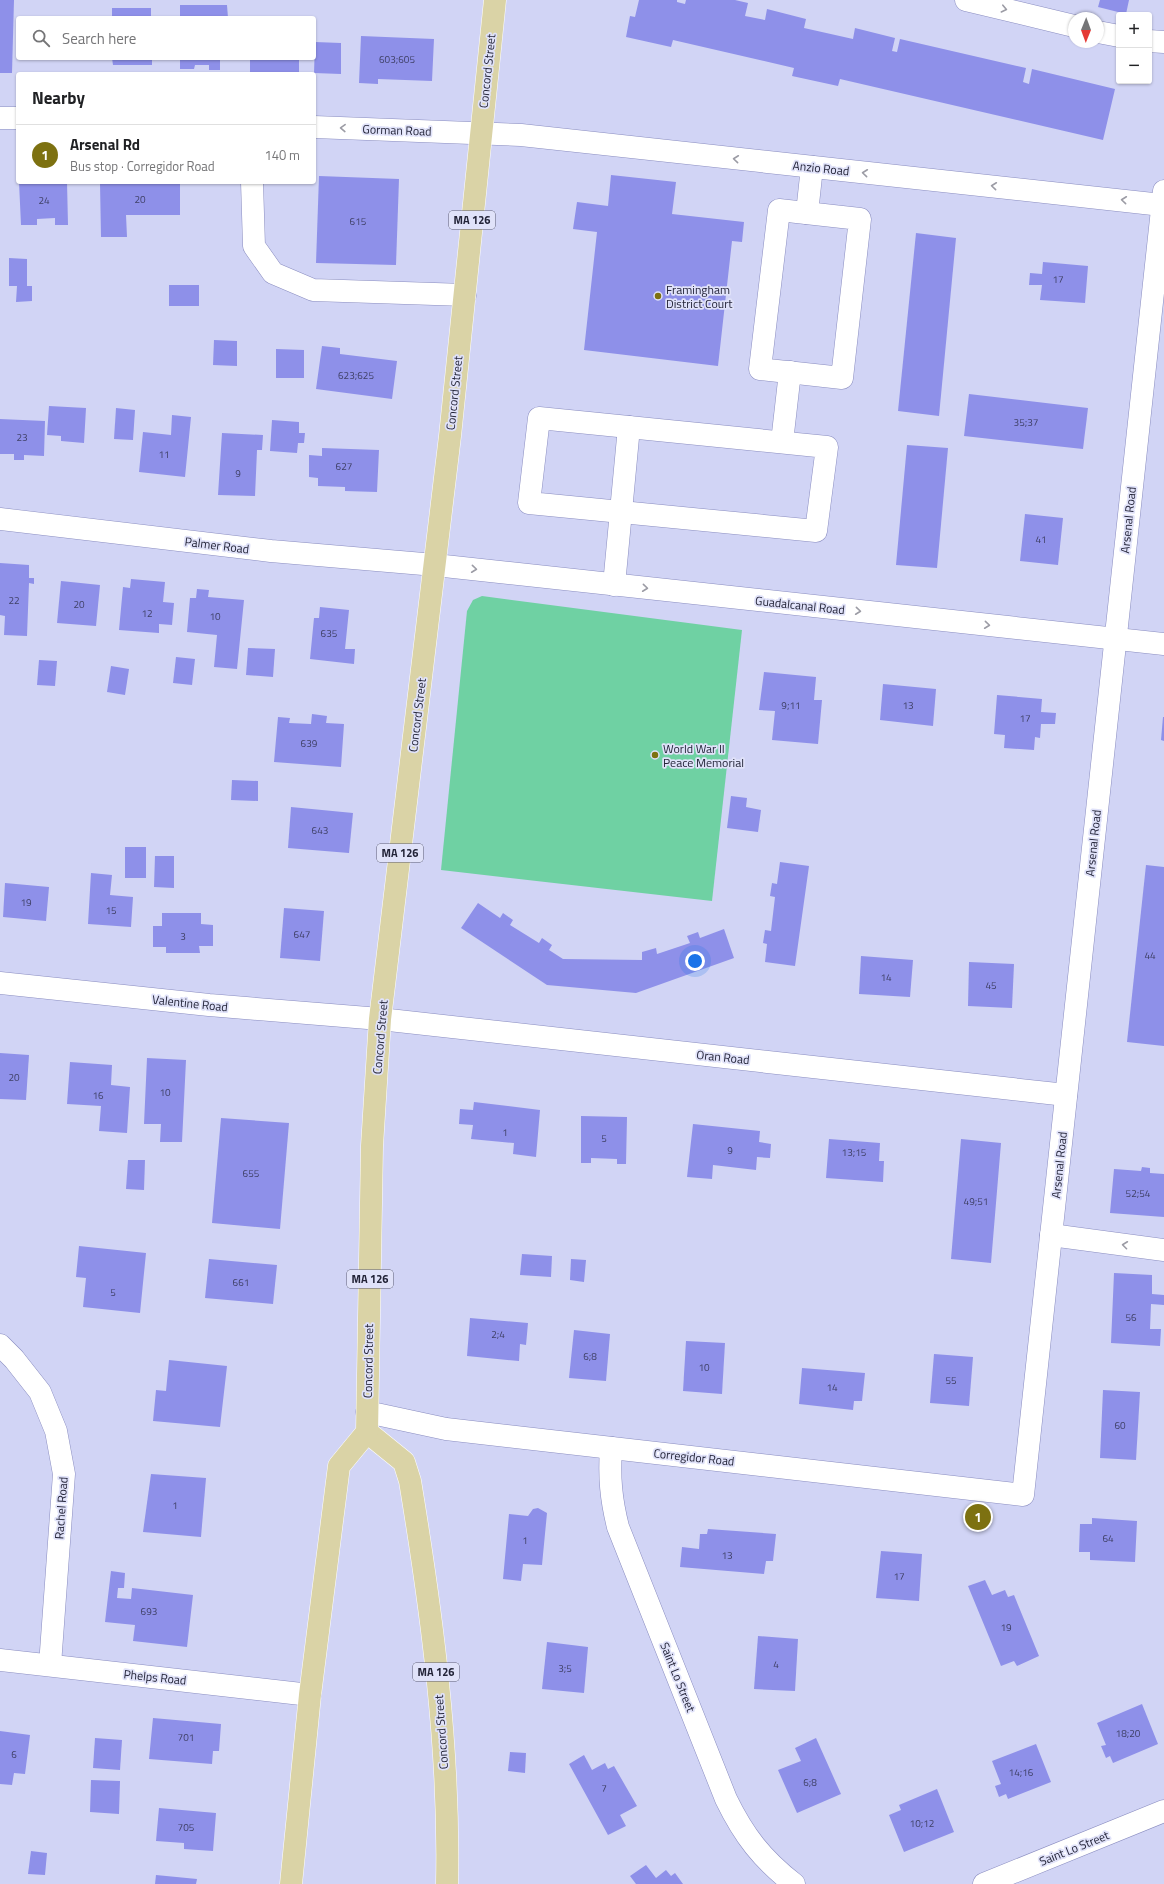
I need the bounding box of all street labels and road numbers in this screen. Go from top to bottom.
street label: Concord Street [474,32,500,109]
street label: Gorman Road [362,119,432,141]
street label: Anzio Road [792,156,850,180]
road number: MA 126 [449,211,495,229]
street label: Concord Street [441,354,467,431]
street label: Arsenal Road [1115,486,1141,554]
street label: Palmer Road [184,532,250,558]
street label: Guadalcanal Road [754,591,846,619]
street label: Concord Street [403,676,431,753]
street label: Arsenal Road [1080,809,1106,877]
road number: MA 126 [377,844,423,862]
street label: Valentine Road [151,990,229,1016]
street label: Concord Street [367,998,393,1075]
street label: Oran Road [696,1045,750,1069]
street label: Arsenal Road [1046,1131,1072,1199]
road number: MA 126 [347,1270,393,1288]
street label: Concord Street [358,1323,378,1398]
street label: Corregidor Road [653,1443,735,1471]
street label: Rachel Road [49,1476,73,1540]
street label: Saint Lo Street [655,1639,701,1716]
road number: MA 126 [413,1663,459,1681]
street label: Phelps Road [123,1664,187,1690]
street label: Concord Street [429,1693,453,1770]
street label: Saint Lo Street [1036,1825,1113,1871]

